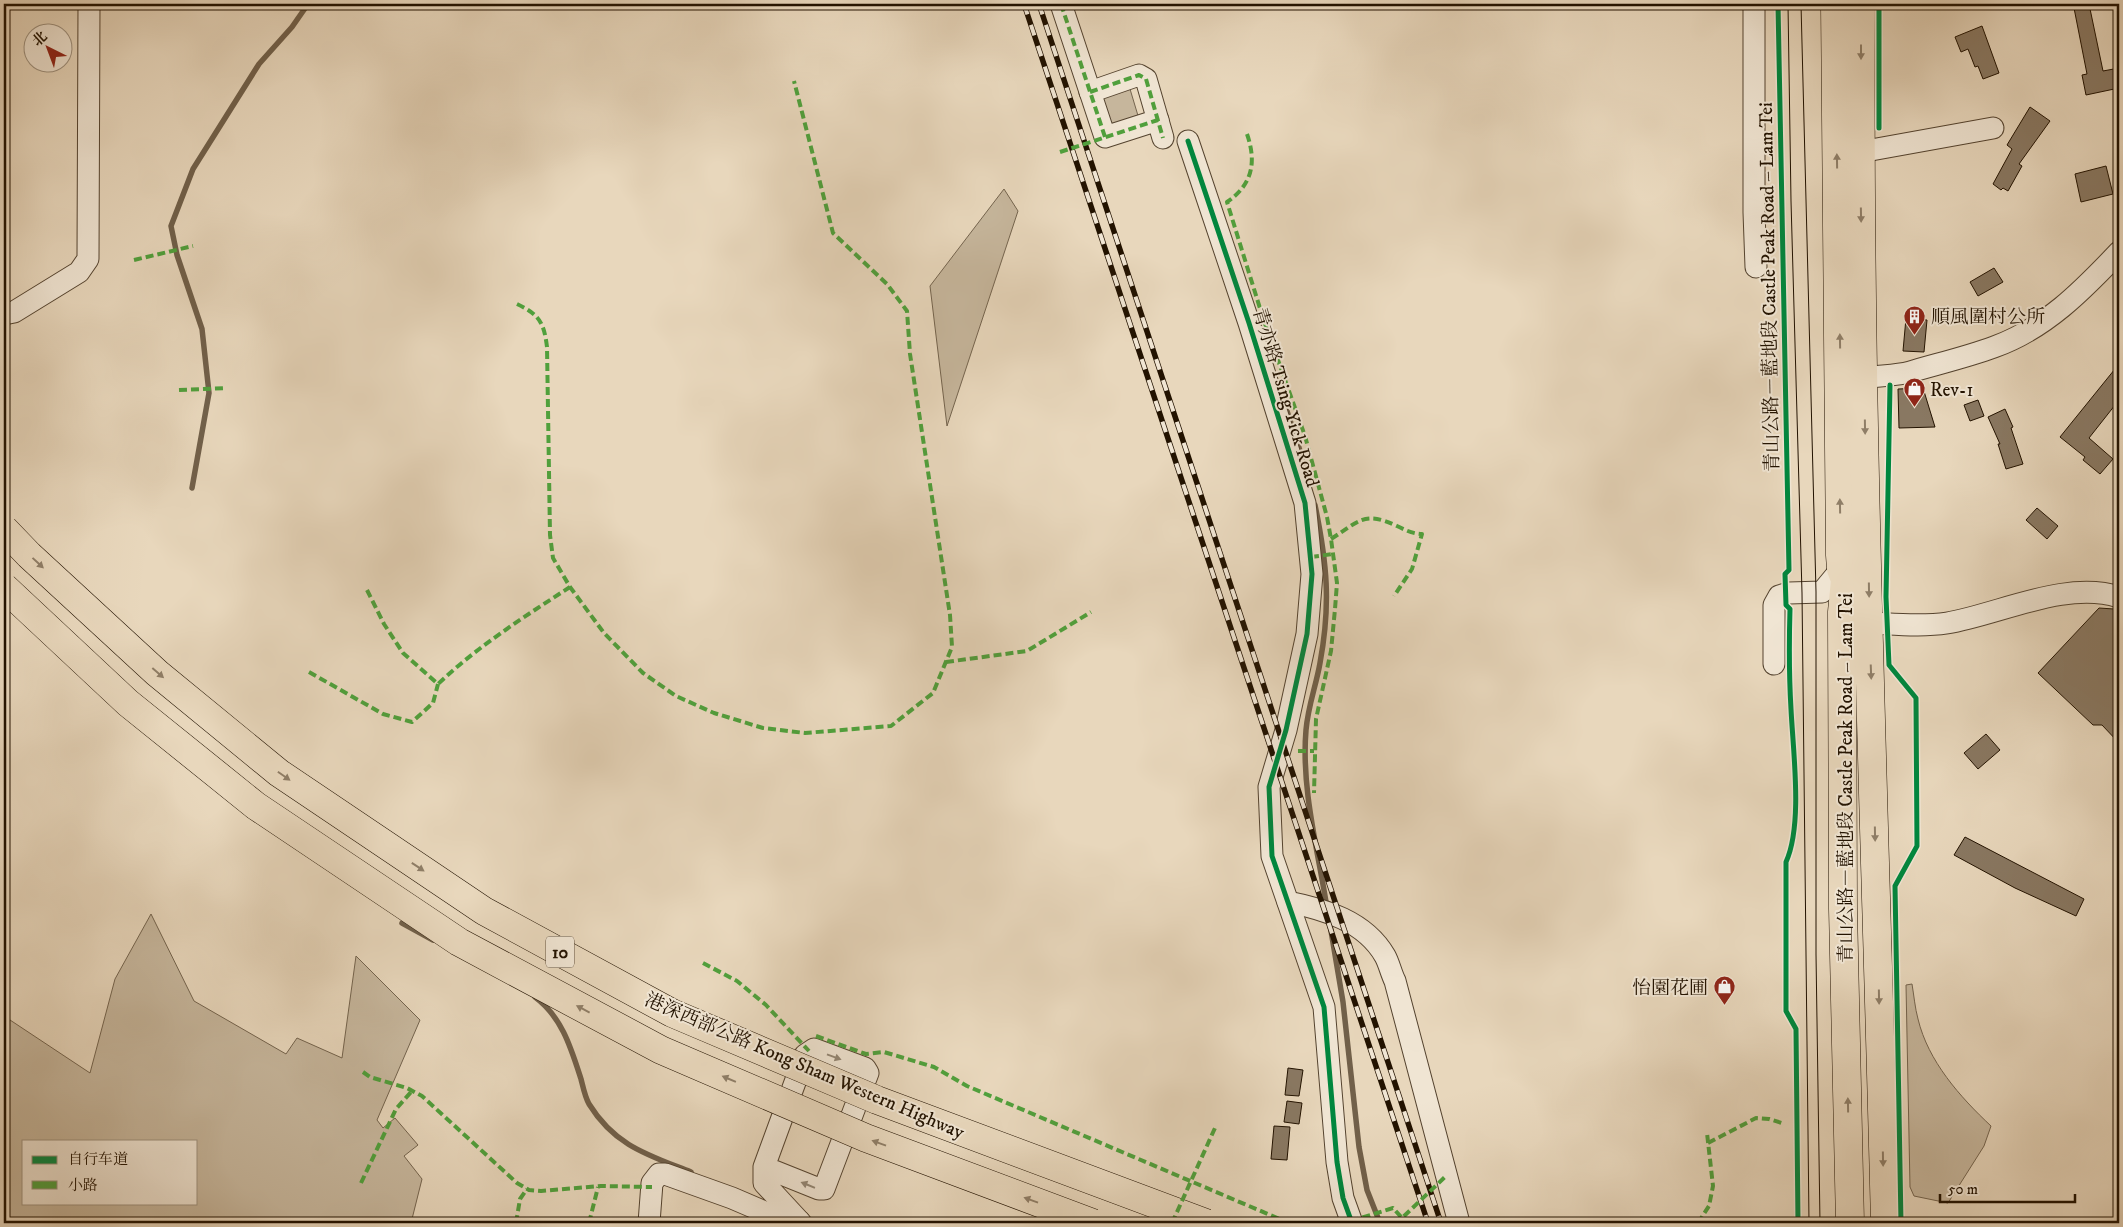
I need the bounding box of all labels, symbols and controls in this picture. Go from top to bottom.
north arrow [22,22,72,72]
text: 北 [29,28,51,50]
one-way arrow [1857,45,1865,61]
street label: 青山公路－藍地段 Castle Peak Road – Lam Tei [1755,102,1784,472]
one-way arrow [1833,152,1841,168]
one-way arrow [1857,207,1865,223]
building icon: 順風圍村公所 [1903,304,1927,335]
street label: 青亦路 Tsing Yick Road [1247,305,1324,490]
place label: 順風圍村公所 [1931,306,2045,329]
one-way arrow [1835,332,1843,348]
shop icon: Rev-1 [1902,377,1926,408]
place label: Rev-1 [1930,379,1973,402]
one-way arrow [1861,419,1869,435]
one-way arrow [1836,498,1844,514]
one-way arrow [31,557,43,569]
one-way arrow [1865,582,1873,598]
street label: 青山公路－藍地段 Castle Peak Road – Lam Tei [1835,593,1858,963]
one-way arrow [1867,664,1875,680]
one-way arrow [151,667,163,679]
one-way arrow [277,771,290,781]
one-way arrow [1872,827,1880,843]
one-way arrow [412,862,425,871]
road number: 10 [546,936,574,968]
shop icon: 怡園花圃 [1712,975,1736,1006]
place label: 怡園花圃 [1632,977,1708,1000]
street label: 港深西部公路 Kong Sham Western Highway [641,988,969,1145]
one-way arrow [1876,989,1884,1005]
one-way arrow [576,1005,590,1013]
one-way arrow [827,1054,842,1061]
one-way arrow [722,1075,736,1083]
one-way arrow [1843,1096,1851,1112]
one-way arrow [871,1139,886,1147]
legend [22,1140,198,1204]
text: 自行车道 [68,1150,128,1169]
one-way arrow [1879,1152,1887,1168]
scale bar [1940,1172,2076,1204]
text: 小路 [68,1176,98,1195]
text: 50 m [1948,1180,1978,1199]
one-way arrow [800,1181,815,1189]
one-way arrow [1023,1196,1038,1203]

